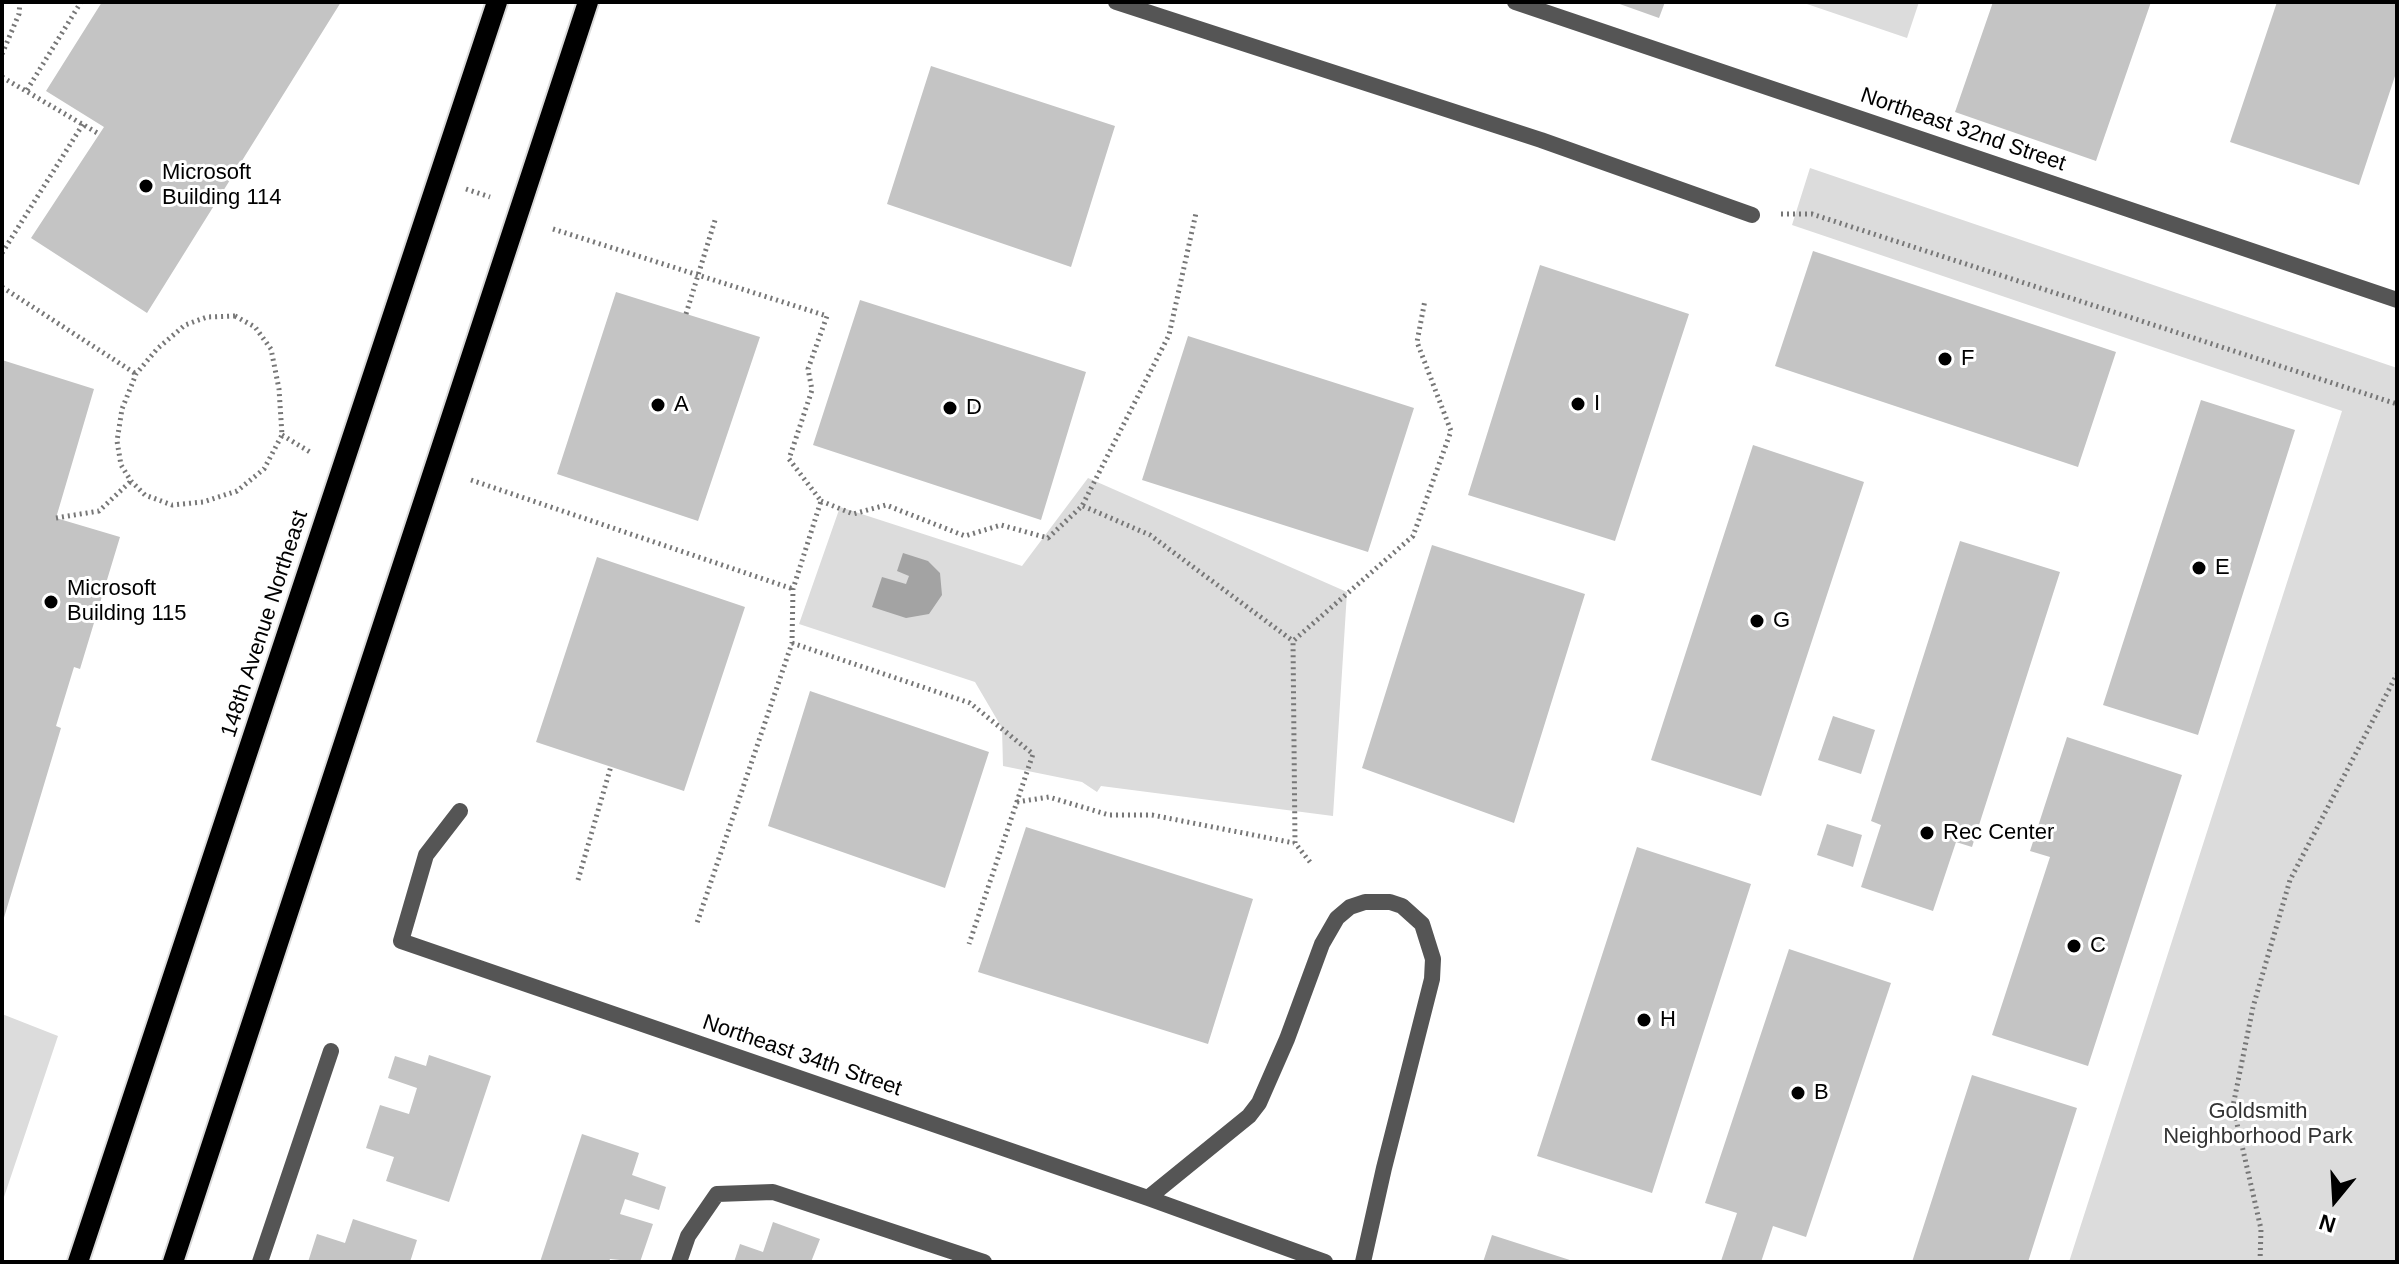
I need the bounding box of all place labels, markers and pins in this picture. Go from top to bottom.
place label: Microsoft Building 114 [162,160,281,212]
marker: Microsoft Building 114 [137,177,155,195]
place label: F [1961,346,1974,372]
marker: F [1936,350,1954,368]
place label: I [1594,391,1600,417]
place label: A [674,392,689,418]
place label: D [966,395,982,421]
marker: I [1569,395,1587,413]
marker: A [649,396,667,414]
marker: D [941,399,959,417]
place label: E [2215,555,2230,581]
marker: E [2190,559,2208,577]
place label: Microsoft Building 115 [67,576,186,628]
marker: Microsoft Building 115 [42,593,60,611]
place label: G [1773,608,1790,634]
marker: G [1748,612,1766,630]
place label: Rec Center [1943,820,2054,846]
marker: Rec Center [1918,824,1936,842]
place label: C [2090,933,2106,959]
marker: C [2065,937,2083,955]
place label: H [1660,1007,1676,1033]
marker: H [1635,1011,1653,1029]
place label: B [1814,1080,1829,1106]
marker: B [1789,1084,1807,1102]

